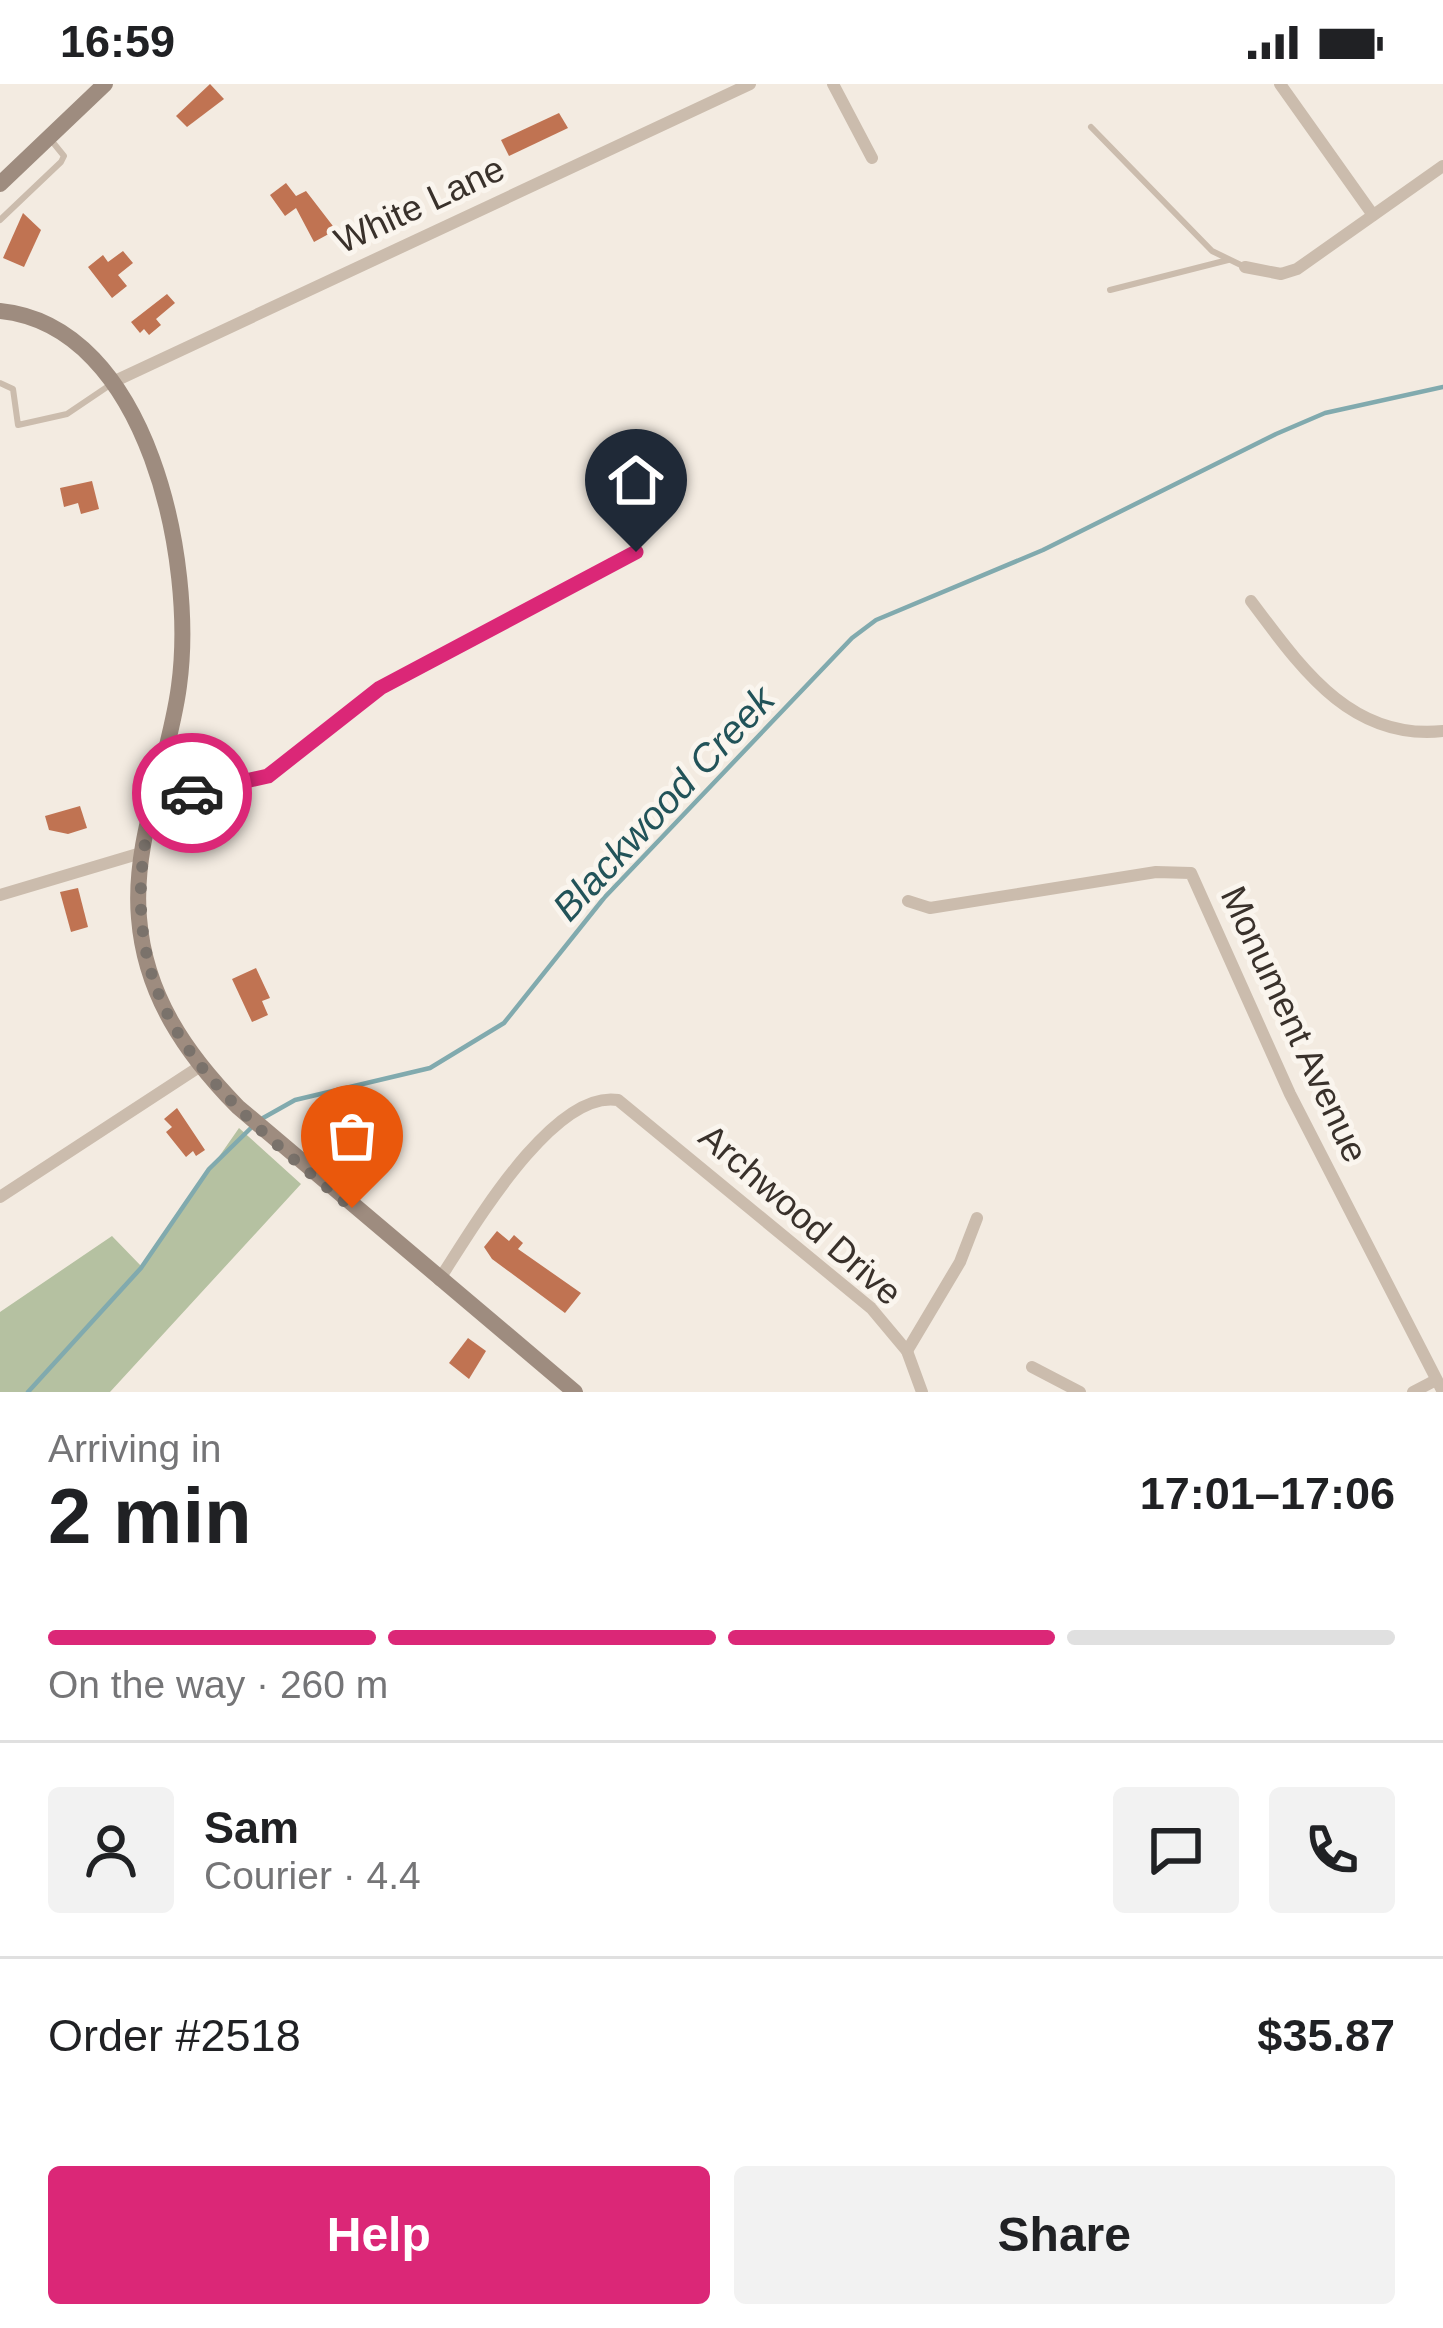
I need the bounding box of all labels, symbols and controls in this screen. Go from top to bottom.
text: 16:59 [60,16,175,67]
street label: White Lane [328,147,510,262]
pin [585,429,687,552]
icon: home [603,447,669,513]
water label: Blackwood Creek [544,676,784,929]
courier [132,733,252,853]
icon: car [159,760,225,826]
street label: Monument Avenue [1213,880,1376,1169]
pin [301,1085,403,1208]
icon: bag [319,1103,385,1169]
street label: Archwood Drive [691,1116,910,1313]
text: Arriving in [48,1427,221,1470]
text: 17:01–17:06 [1140,1468,1395,1519]
text: 2 min [48,1472,252,1560]
text: On the way · 260 m [48,1663,388,1706]
button: person [48,1787,174,1913]
button: chat [1113,1787,1239,1913]
button: phone [1269,1787,1395,1913]
text: Sam [204,1802,299,1853]
text: Courier · 4.4 [204,1854,421,1897]
text: Order #2518 [48,2010,301,2061]
text: $35.87 [1257,2010,1395,2061]
button: Help [48,2166,710,2304]
button: Share [734,2166,1395,2304]

